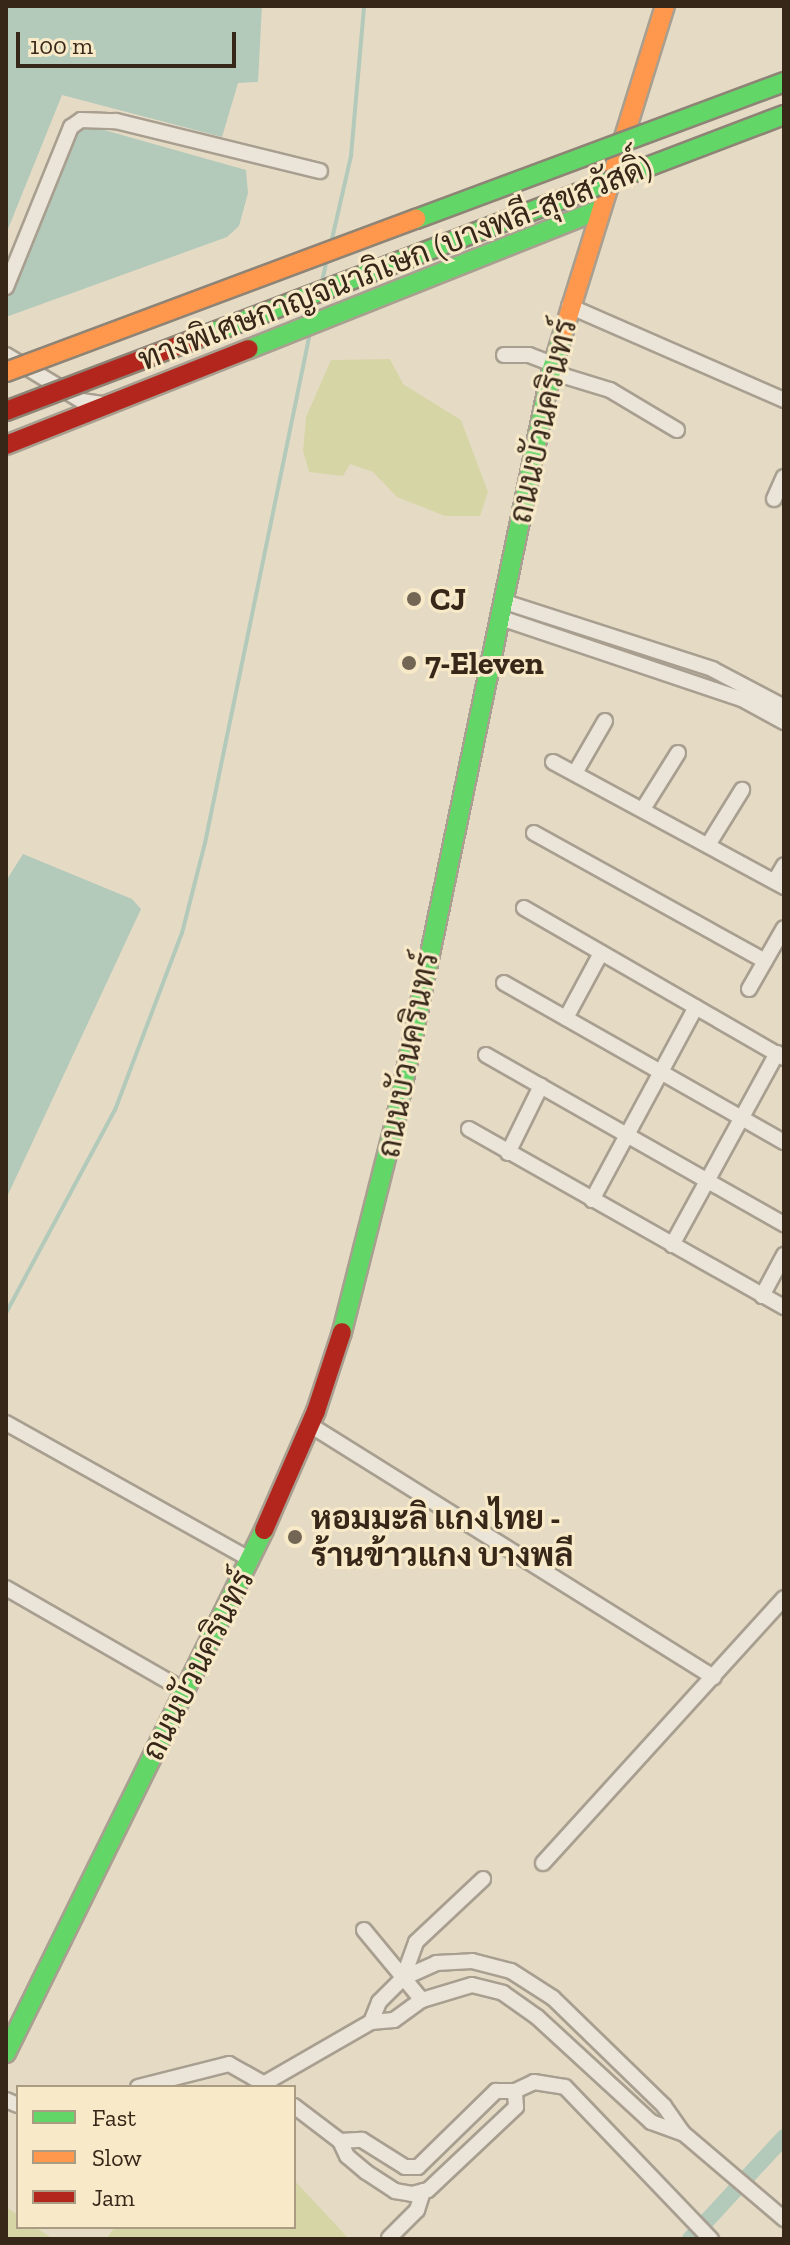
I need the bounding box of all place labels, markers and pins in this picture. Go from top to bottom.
place label: CJ [430,580,466,618]
marker: CJ [405,590,423,608]
place label: 7-Eleven [425,644,544,682]
marker: 7-Eleven [400,654,418,672]
place label: หอมมะลิ เเกงไทย - ร้านข้าวแกง บางพลี [311,1500,573,1575]
marker: หอมมะลิ เเกงไทย - ร้านข้าวแกง บางพลี [286,1528,304,1546]

